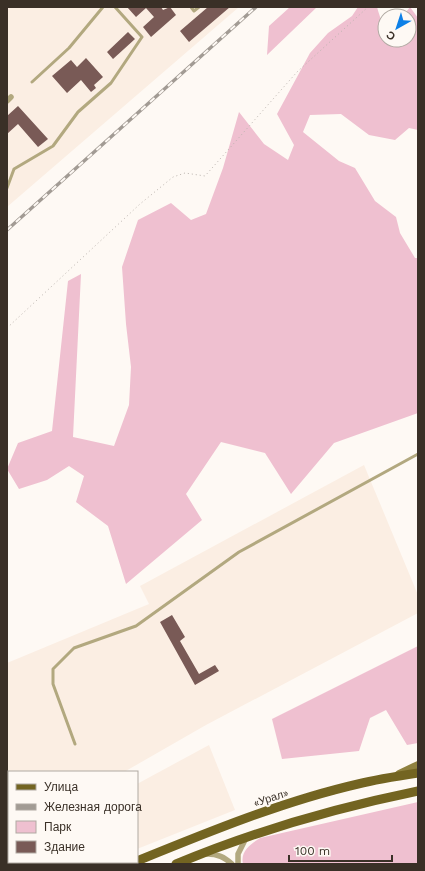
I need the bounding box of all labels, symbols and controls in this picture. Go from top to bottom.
north arrow [377,8,417,48]
text: С [384,28,398,43]
legend [8,771,138,863]
text: Улица [44,780,78,794]
street label: «Урал» [252,786,290,810]
text: Железная дорога [44,800,142,814]
text: Парк [44,820,72,834]
scale bar [289,837,392,863]
text: Здание [44,840,85,854]
text: 100 m [295,844,330,858]

